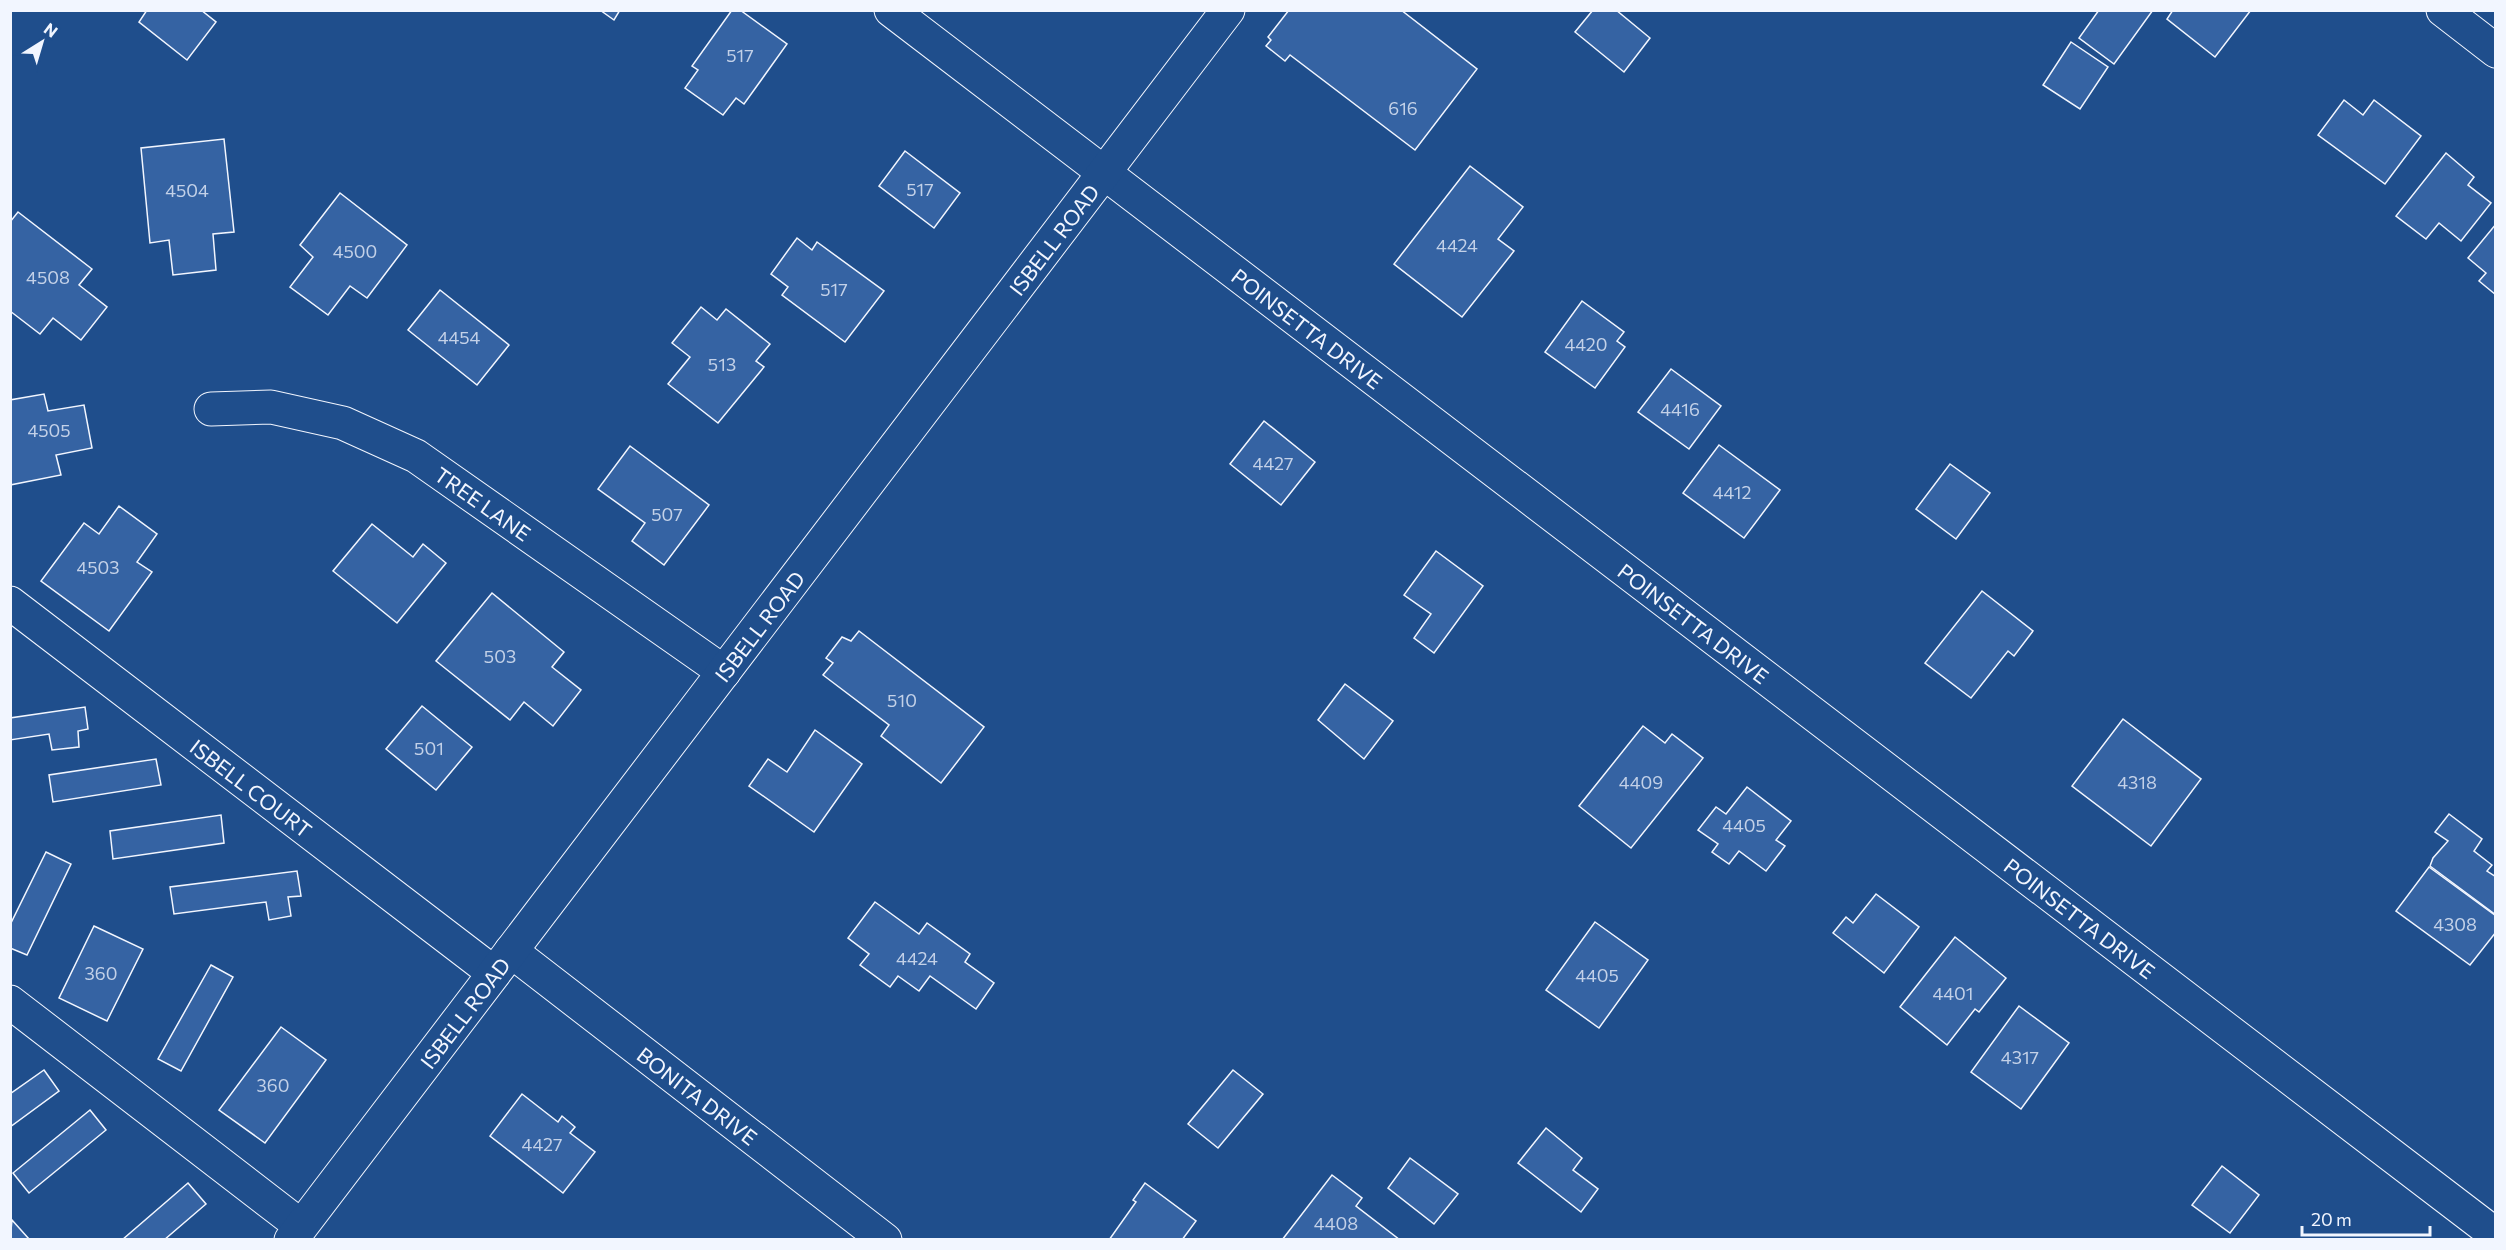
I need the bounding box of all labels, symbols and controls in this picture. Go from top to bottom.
north arrow [12,12,72,72]
text: N [41,18,62,41]
house number: 517 [726,44,754,66]
house number: 616 [1388,97,1418,119]
house number: 517 [906,178,934,200]
house number: 4504 [165,179,209,201]
street label: ISBELL ROAD [1003,179,1103,300]
house number: 4424 [1436,234,1478,256]
house number: 4500 [333,240,377,262]
street label: POINSETTA DRIVE [1227,263,1388,393]
house number: 4508 [26,266,70,288]
house number: 517 [820,278,848,300]
house number: 4454 [438,326,481,348]
house number: 4420 [1564,333,1608,355]
house number: 513 [708,353,736,375]
house number: 4416 [1660,398,1700,420]
house number: 4505 [27,419,71,441]
house number: 4427 [1253,452,1293,474]
street label: TREE LANE [430,461,536,545]
house number: 4412 [1713,481,1751,503]
house number: 507 [651,503,683,525]
house number: 4503 [76,556,120,578]
street label: POINSETTA DRIVE [1614,557,1774,688]
street label: ISBELL ROAD [709,566,809,686]
house number: 503 [484,645,516,667]
house number: 510 [887,689,917,711]
street label: ISBELL COURT [186,733,317,842]
house number: 501 [414,737,444,759]
house number: 4409 [1619,771,1663,793]
house number: 4318 [2117,771,2157,793]
house number: 4405 [1722,814,1766,836]
street label: POINSETTA DRIVE [2000,852,2160,983]
house number: 4308 [2433,913,2477,935]
house number: 4424 [896,947,938,969]
street label: ISBELL ROAD [414,952,514,1073]
house number: 360 [85,962,117,984]
house number: 4405 [1575,964,1619,986]
house number: 4401 [1932,982,1974,1004]
street label: BONITA DRIVE [633,1041,763,1150]
house number: 4317 [2001,1046,2039,1068]
house number: 360 [257,1074,289,1096]
house number: 4427 [522,1133,562,1155]
scale bar [2302,1199,2430,1237]
text: 20 m [2311,1208,2352,1230]
house number: 4408 [1314,1212,1358,1234]

